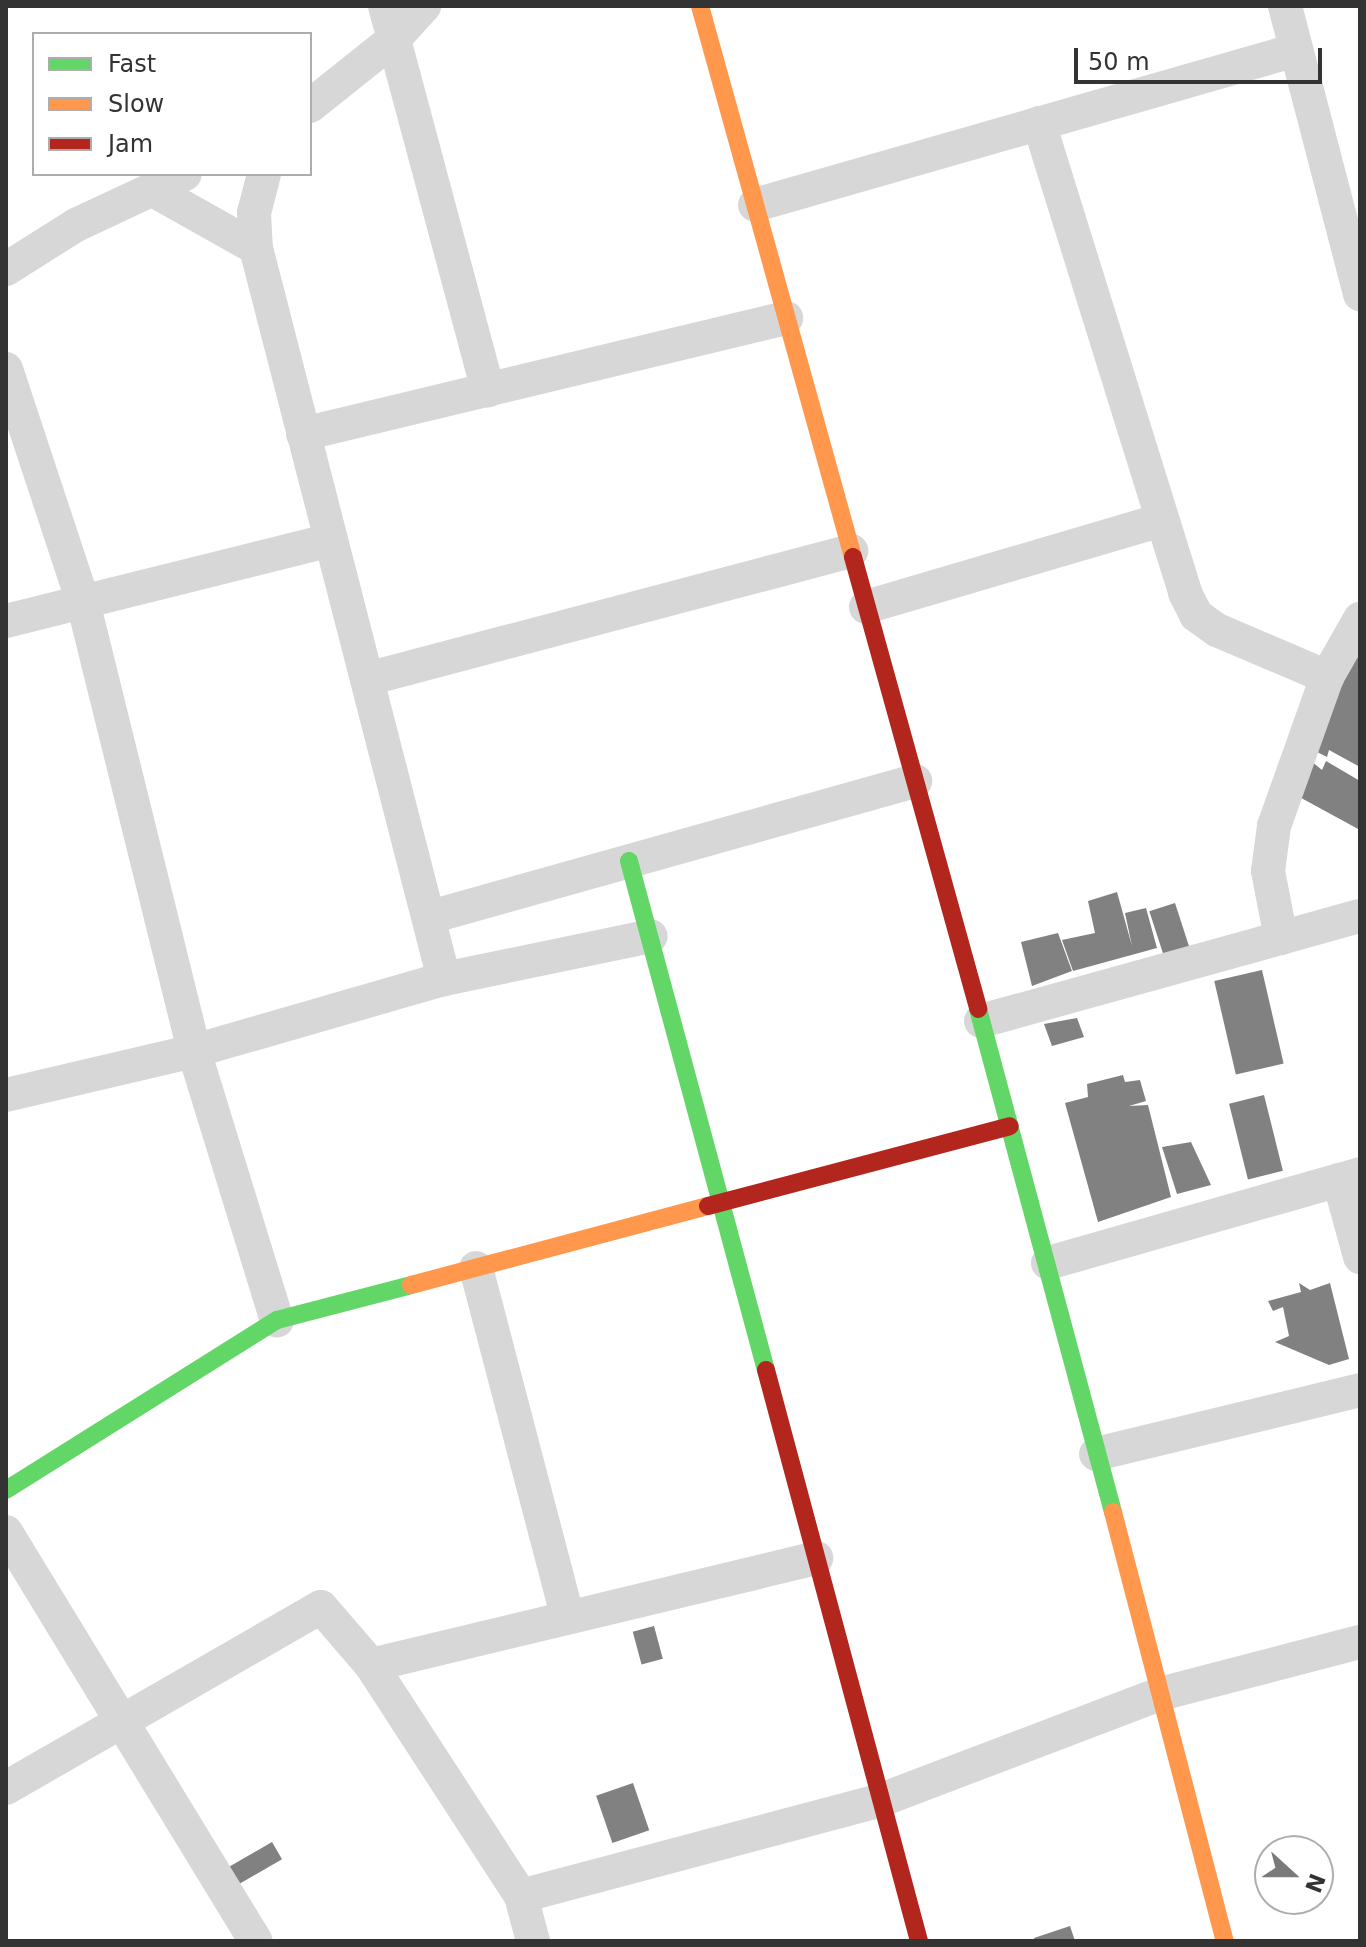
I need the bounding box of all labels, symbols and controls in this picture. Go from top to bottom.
legend [32,32,312,176]
scale bar [1078,32,1326,82]
text: 50 m [1088,48,1150,76]
text: Fast [108,50,156,78]
text: Slow [108,90,164,118]
text: Jam [108,130,153,158]
north arrow [1254,1835,1334,1915]
text: N [1300,1870,1330,1896]

